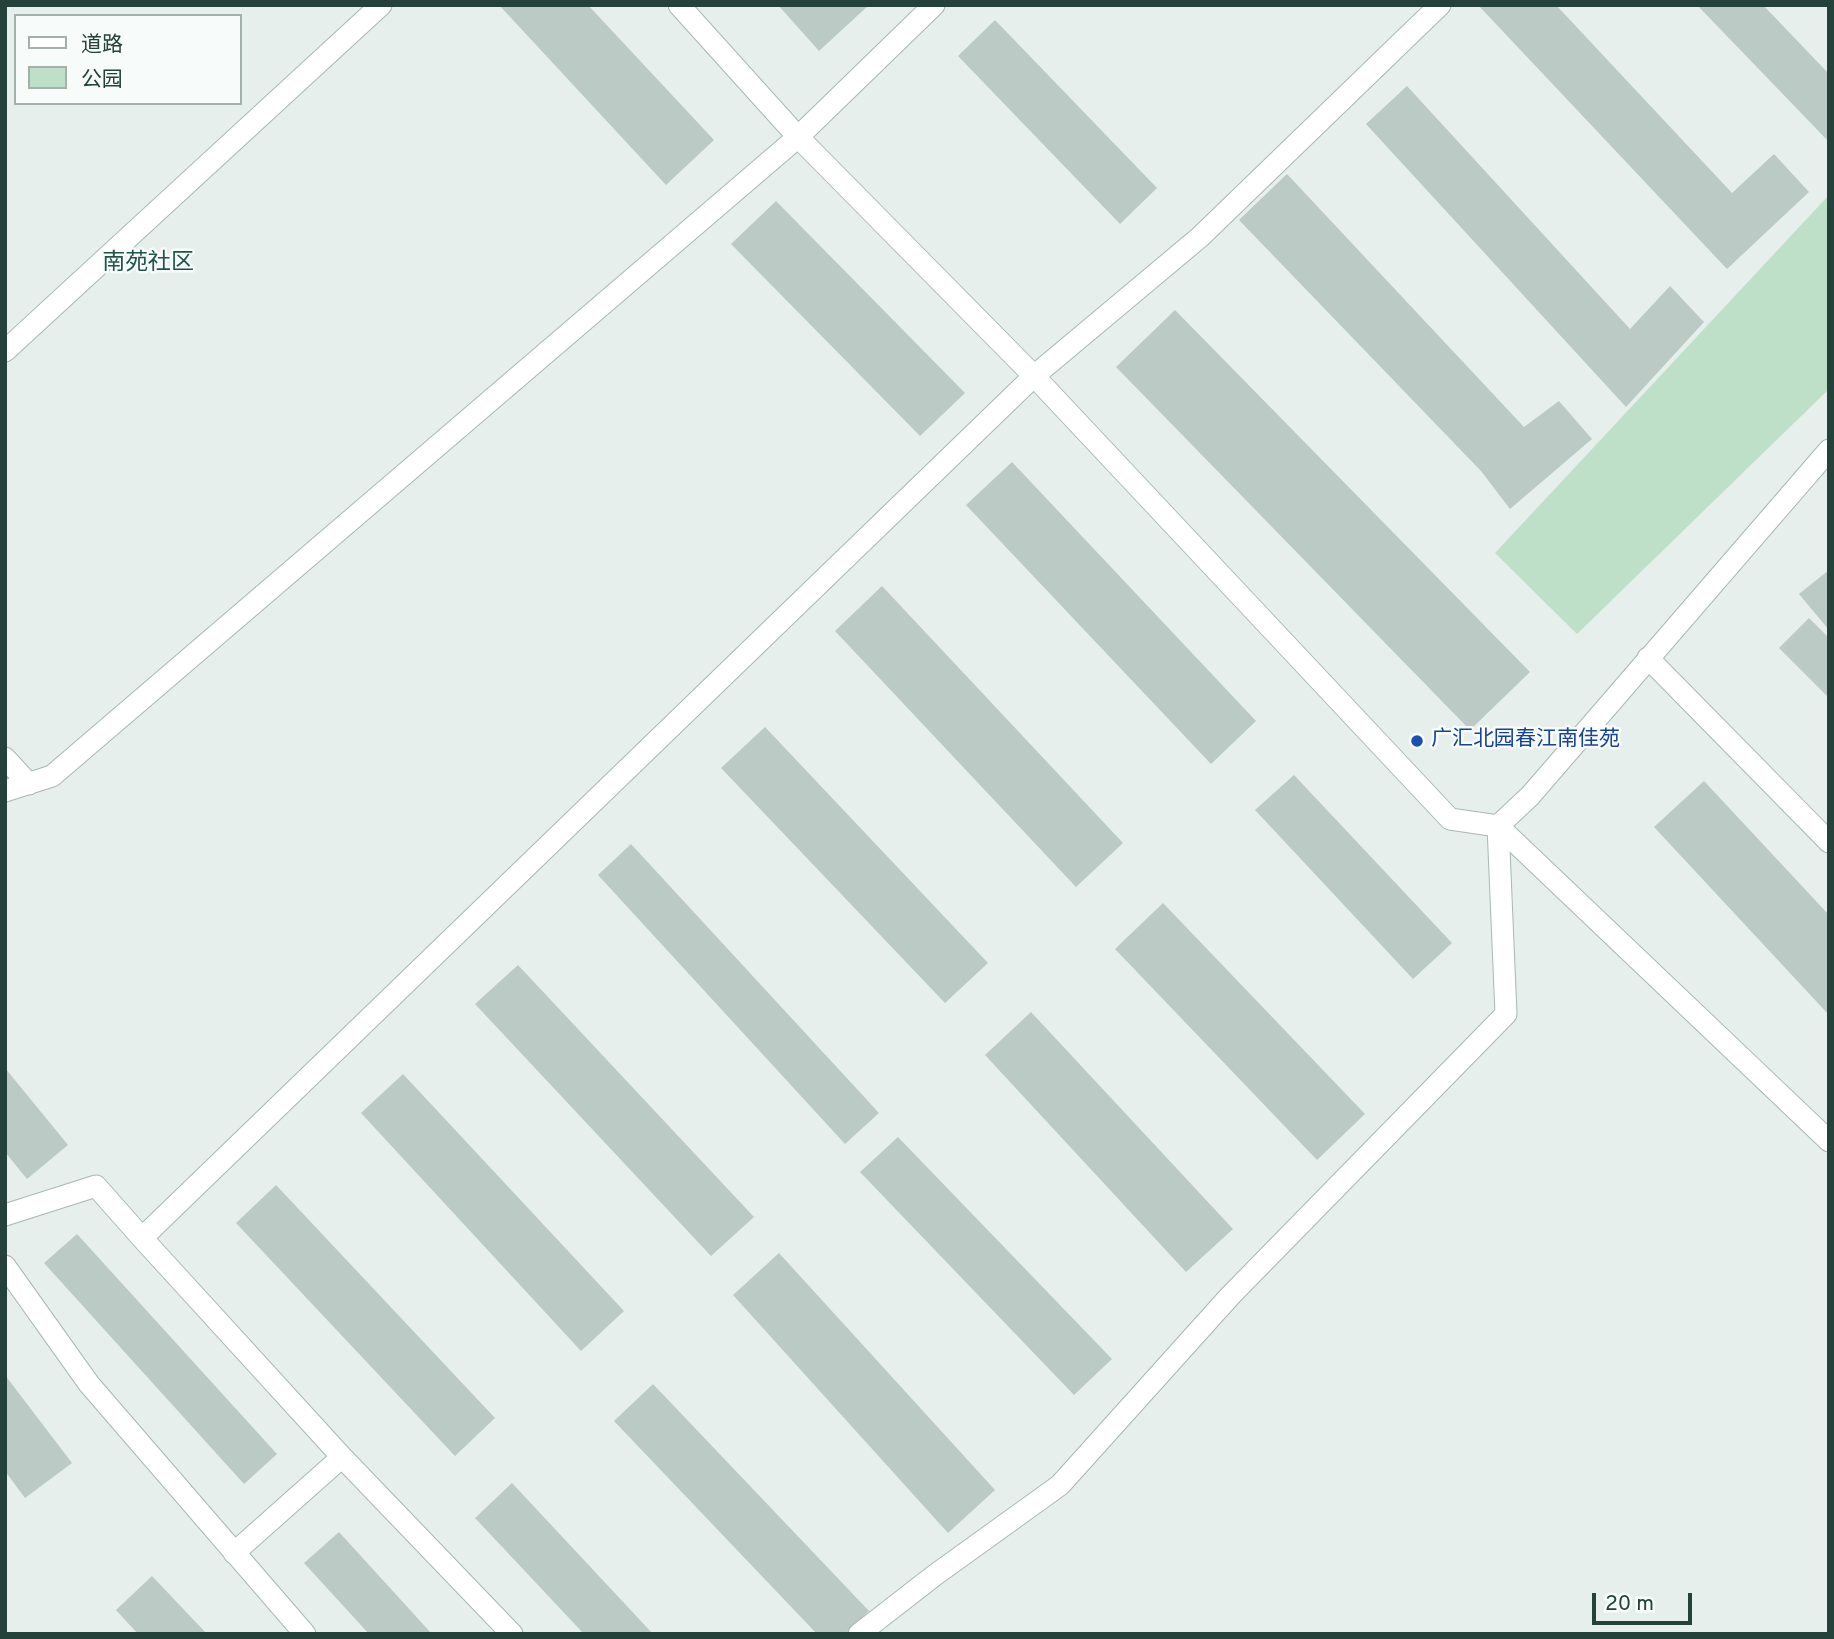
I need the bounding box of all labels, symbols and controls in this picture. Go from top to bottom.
legend [14,14,242,105]
text: 道路 [81,32,123,59]
text: 公园 [81,67,123,94]
district label: 南苑社区 [102,250,194,278]
place label: 广汇北园春江南佳苑 [1431,728,1620,754]
marker: 广汇北园春江南佳苑 [1409,733,1425,749]
scale bar [1596,1580,1696,1624]
text: 20 m [1605,1591,1654,1618]

